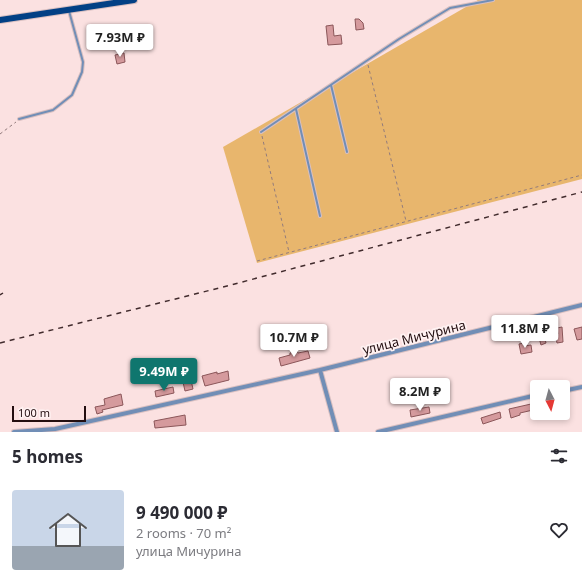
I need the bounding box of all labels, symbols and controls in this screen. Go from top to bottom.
pin: 7.93M ₽ [83,24,157,58]
text: 7.93M ₽ [95,28,145,46]
street label: улица Мичурина [361,315,467,359]
pin: 11.8M ₽ [488,315,562,349]
text: 11.8M ₽ [500,319,550,337]
pin: 10.7M ₽ [257,324,331,358]
text: 10.7M ₽ [269,328,319,346]
pin: 9.49M ₽ [127,358,201,392]
text: 9.49M ₽ [139,362,189,380]
pin: 8.2M ₽ [387,378,453,412]
north arrow [530,380,570,420]
map controls [530,380,570,420]
text: 8.2M ₽ [399,382,441,400]
scale bar [12,404,86,423]
text: 100 m [18,405,50,420]
text: 5 homes [12,445,83,468]
icon: filters [548,445,570,467]
text: 9 490 000 ₽ [136,501,228,524]
icon: home [44,506,92,554]
icon: heart [548,519,570,541]
text: 2 rooms · 70 m² [136,524,231,542]
text: улица Мичурина [136,542,242,560]

